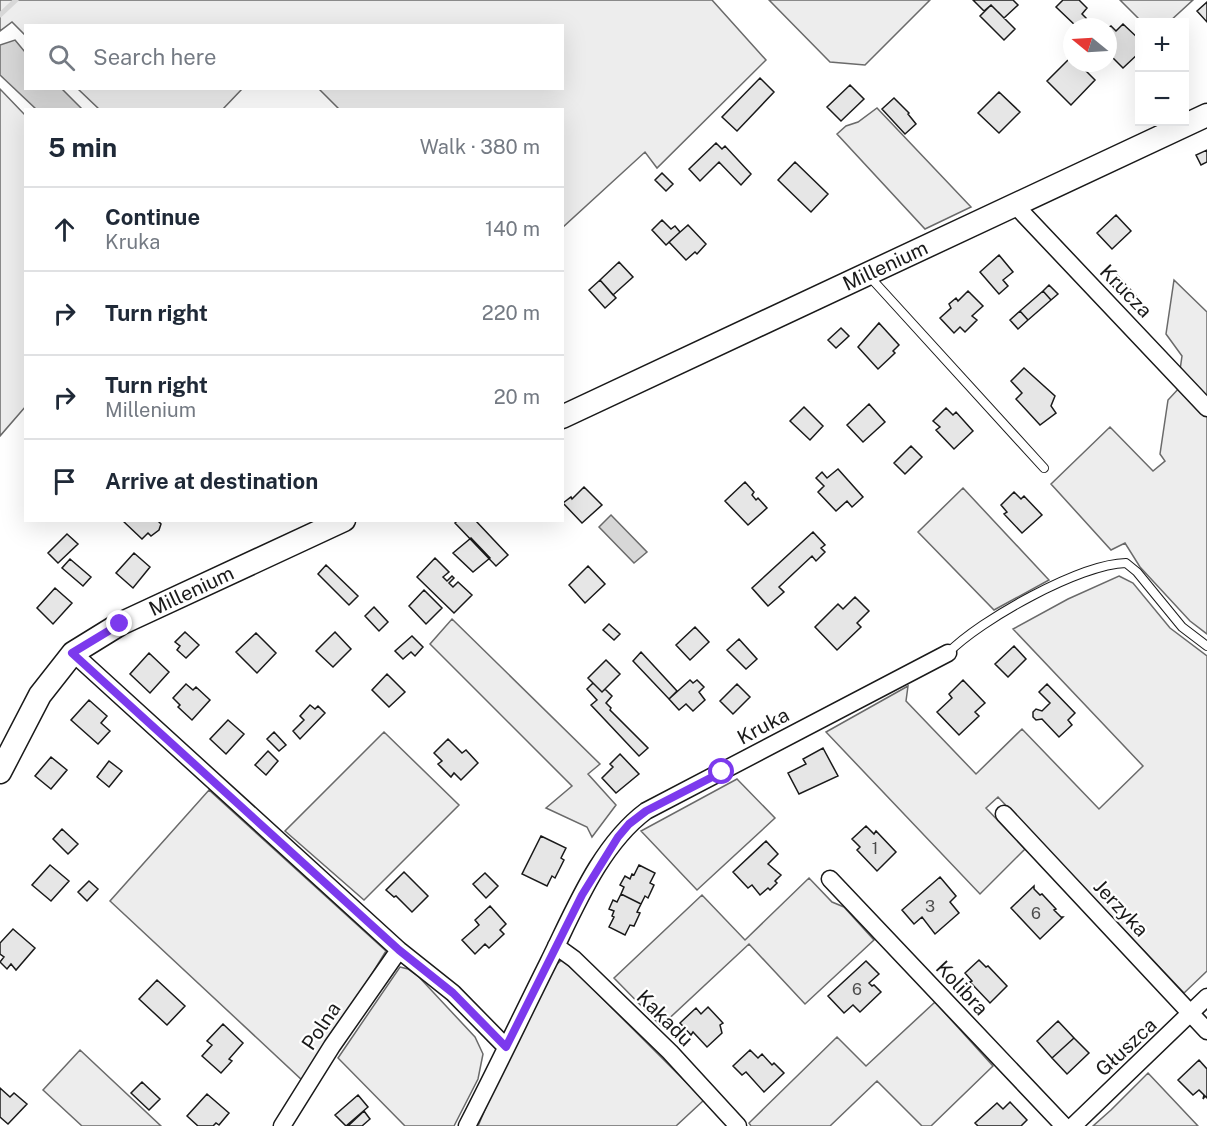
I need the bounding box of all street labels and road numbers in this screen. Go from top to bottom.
street label: Millenium [839,235,932,296]
street label: Krucza [1095,259,1157,323]
street label: Millenium [145,561,238,621]
street label: Kruka [733,702,793,750]
street label: Jerzyka [1089,874,1153,942]
street label: Kolibra [931,956,993,1020]
street label: Kakadu [632,985,698,1051]
street label: Polna [296,998,346,1054]
street label: Głuszca [1091,1013,1161,1081]

